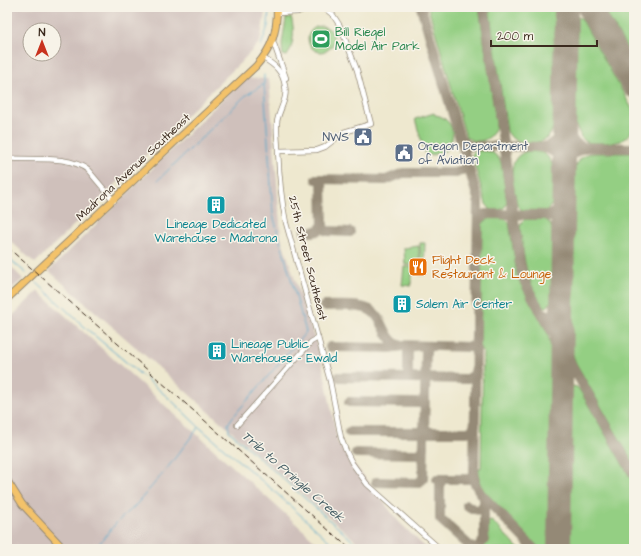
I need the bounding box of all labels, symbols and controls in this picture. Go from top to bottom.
north arrow [22,22,62,62]
scale bar [491,22,597,48]
place label: Bill Riegel Model Air Park [335,24,420,55]
text: N [39,25,46,40]
sports icon: Bill Riegel Model Air Park [310,28,332,50]
text: 200 m [497,28,534,45]
street label: Madrona Avenue Southeast [72,110,194,225]
public building icon: NWS [352,126,374,148]
place label: NWS [322,129,349,146]
place label: Oregon Department of Aviation [418,138,528,169]
public building icon: Oregon Department of Aviation [393,142,415,164]
building icon: Lineage Dedicated Warehouse - Madrona [205,194,227,216]
street label: 25th Street Southeast [284,194,331,322]
place label: Lineage Dedicated Warehouse - Madrona [155,216,277,247]
place label: Flight Deck Restaurant & Lounge [432,252,552,284]
restaurant icon: Flight Deck Restaurant & Lounge [407,256,429,278]
building icon: Salem Air Center [391,293,413,315]
place label: Salem Air Center [416,296,513,313]
place label: Lineage Public Warehouse - Ewald [231,336,337,367]
building icon: Lineage Public Warehouse - Ewald [206,340,228,362]
water label: Trib to Pringle Creek [237,427,349,528]

